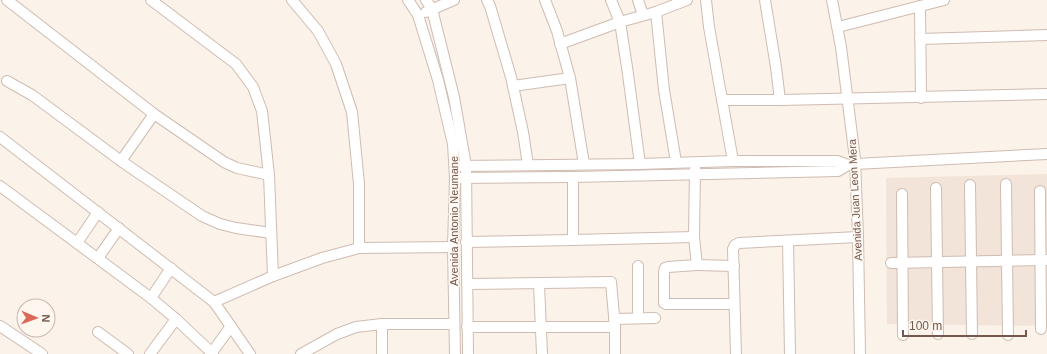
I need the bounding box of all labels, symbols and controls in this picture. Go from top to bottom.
street label: Avenida Juan Leon Mera [846,138,864,261]
street label: Avenida Antonio Neumane [448,156,460,286]
north arrow [16,298,56,338]
scale bar [903,312,1026,338]
text: N [40,314,52,323]
text: 100 m [909,319,942,333]

